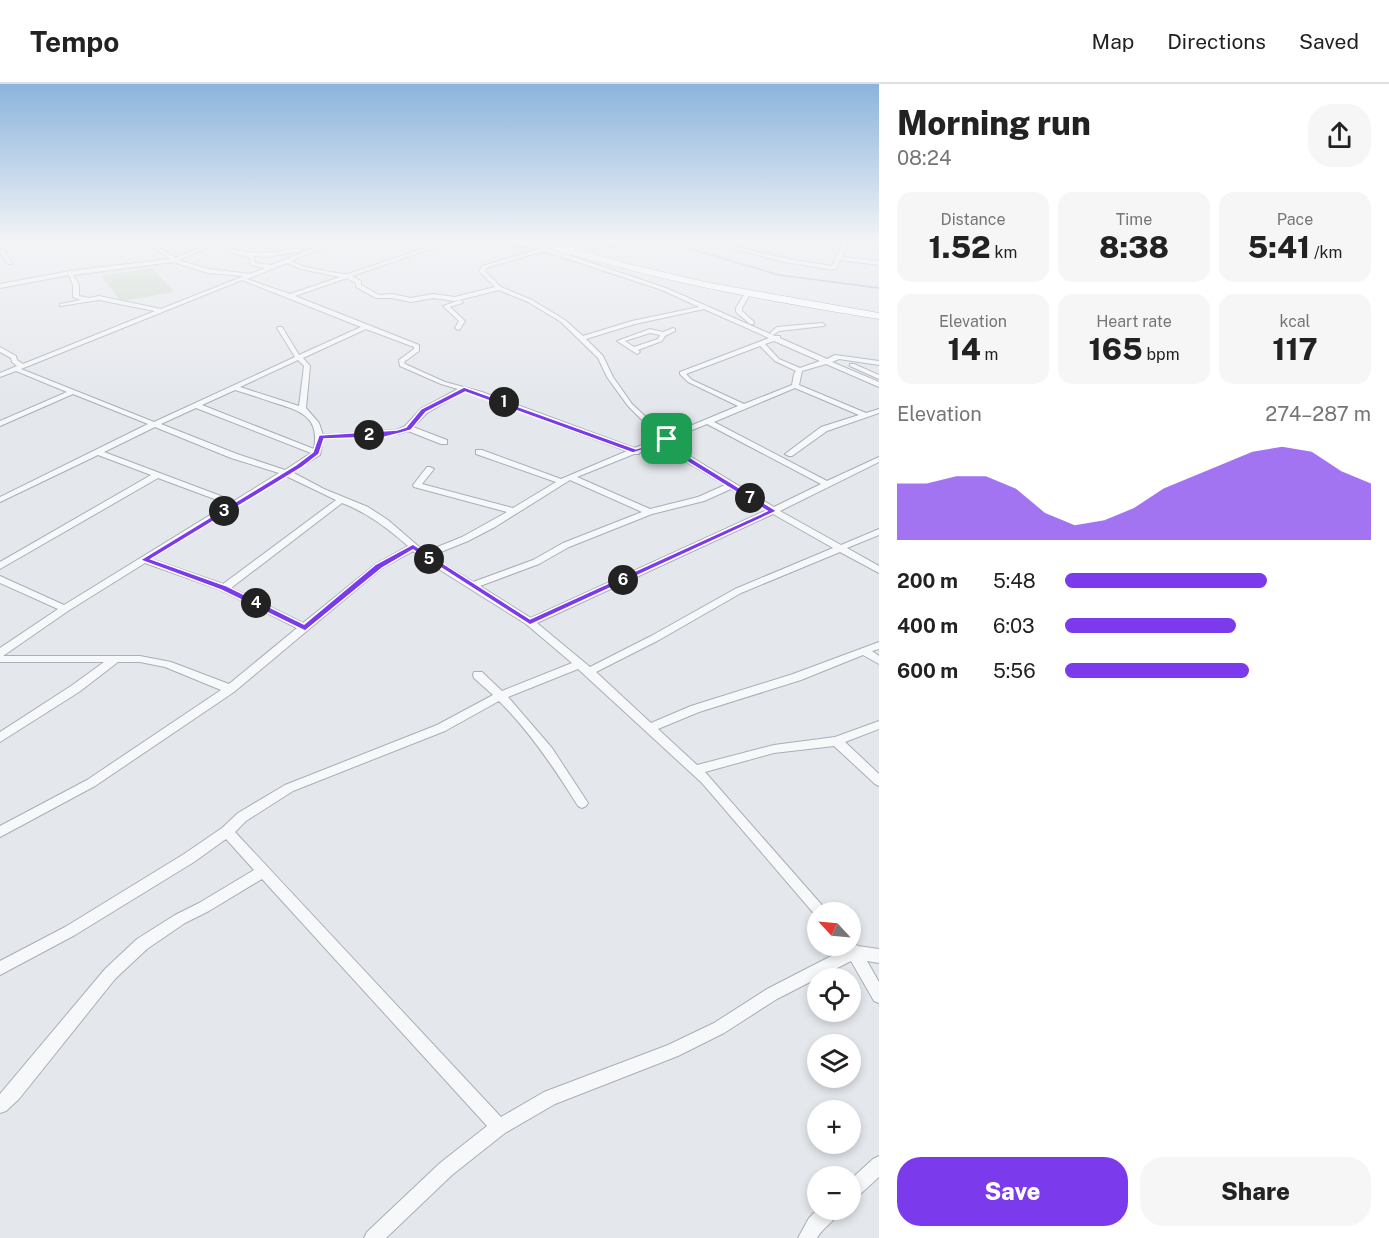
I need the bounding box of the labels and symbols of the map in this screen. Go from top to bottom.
pin: 1 [489,387,519,417]
pin [641,413,692,464]
pin: 2 [354,420,384,450]
pin: 7 [735,483,765,513]
pin: 3 [209,496,239,526]
pin: 5 [414,544,444,574]
pin: 6 [608,565,638,595]
pin: 4 [241,588,271,618]
north arrow [807,902,861,956]

